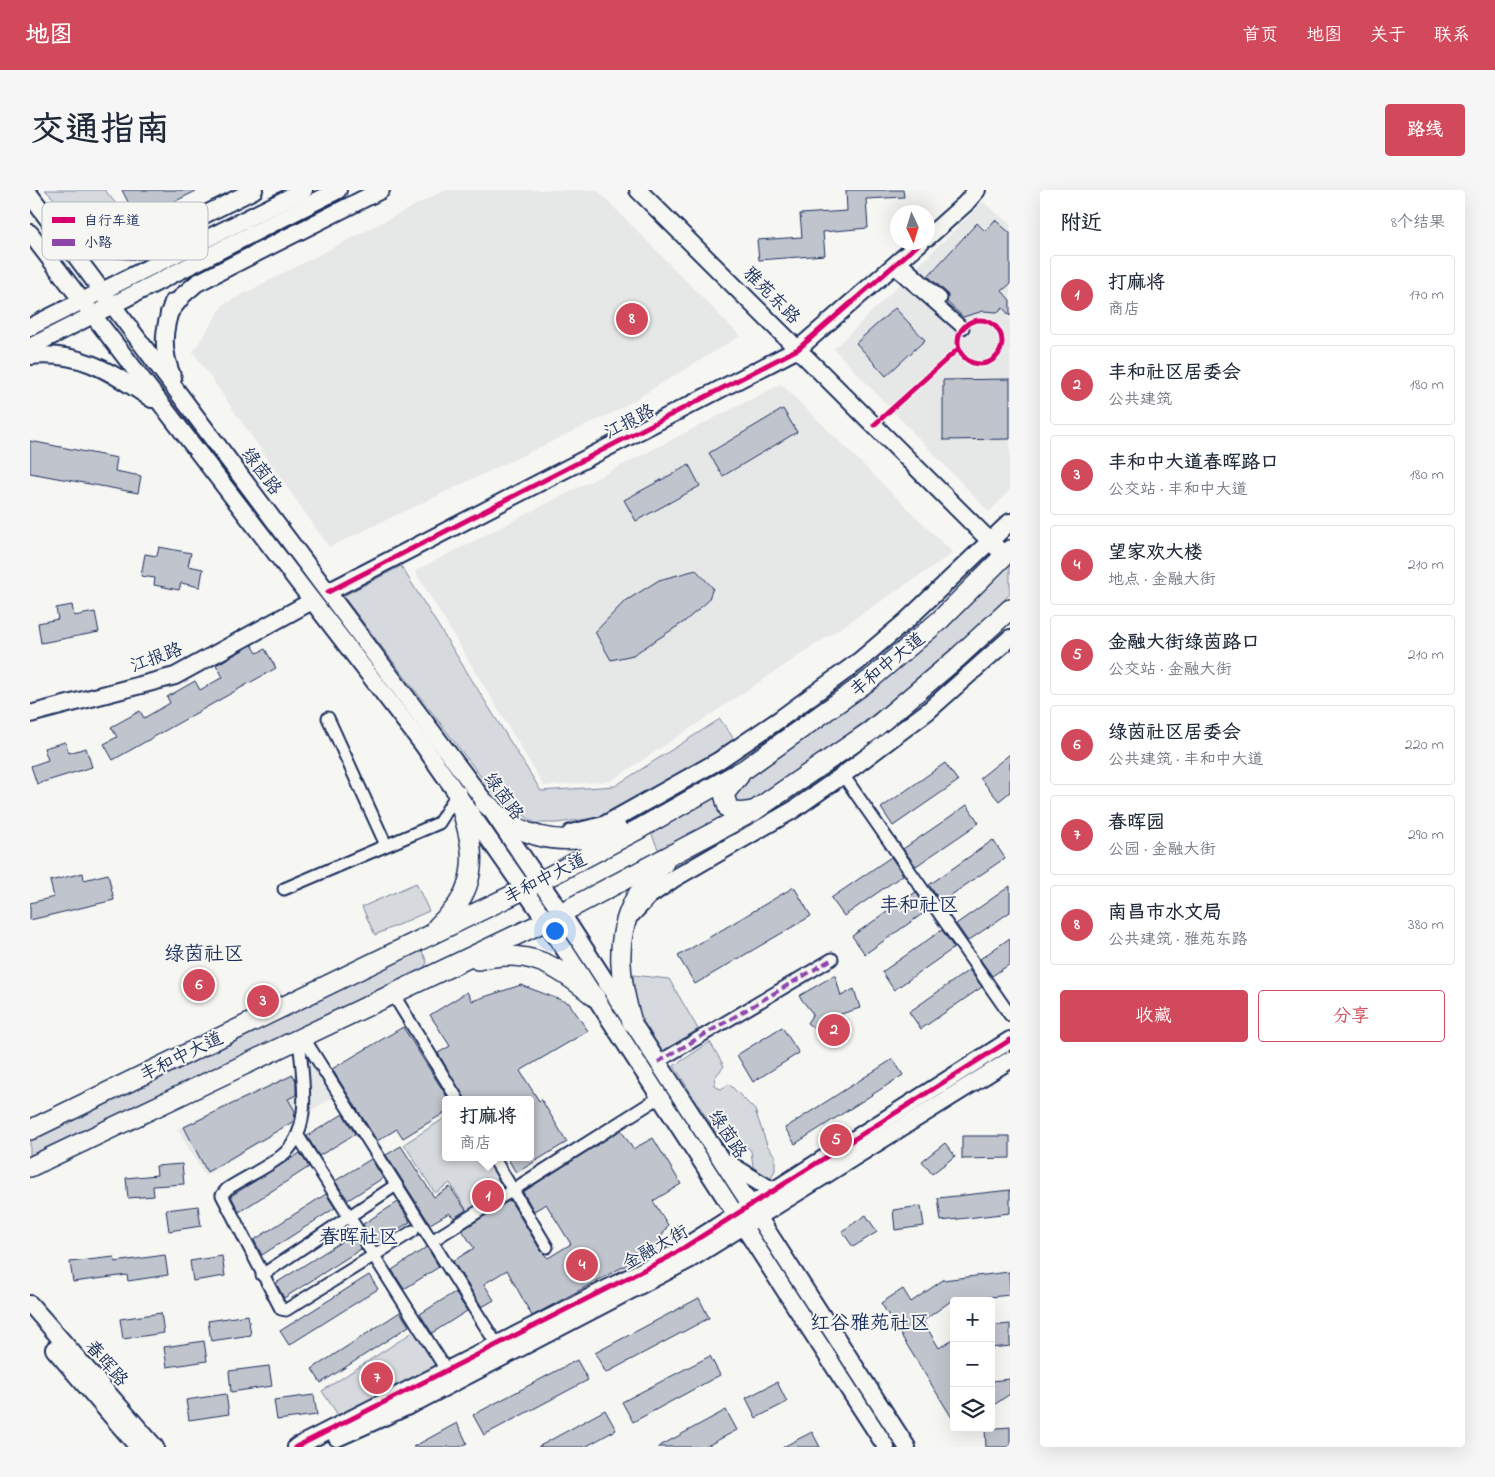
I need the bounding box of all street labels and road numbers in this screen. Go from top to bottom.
street label: 雅苑东路 [736,262,805,331]
street label: 江报路 [600,399,660,447]
street label: 绿茵路 [234,443,287,502]
street label: 丰和中大道 [845,627,931,704]
street label: 江报路 [127,637,187,680]
street label: 绿茵路 [476,768,529,827]
street label: 丰和中大道 [500,848,592,912]
street label: 丰和中大道 [136,1026,228,1089]
street label: 绿茵路 [701,1105,752,1165]
street label: 金融大街 [618,1220,694,1278]
street label: 春晖路 [78,1335,133,1393]

